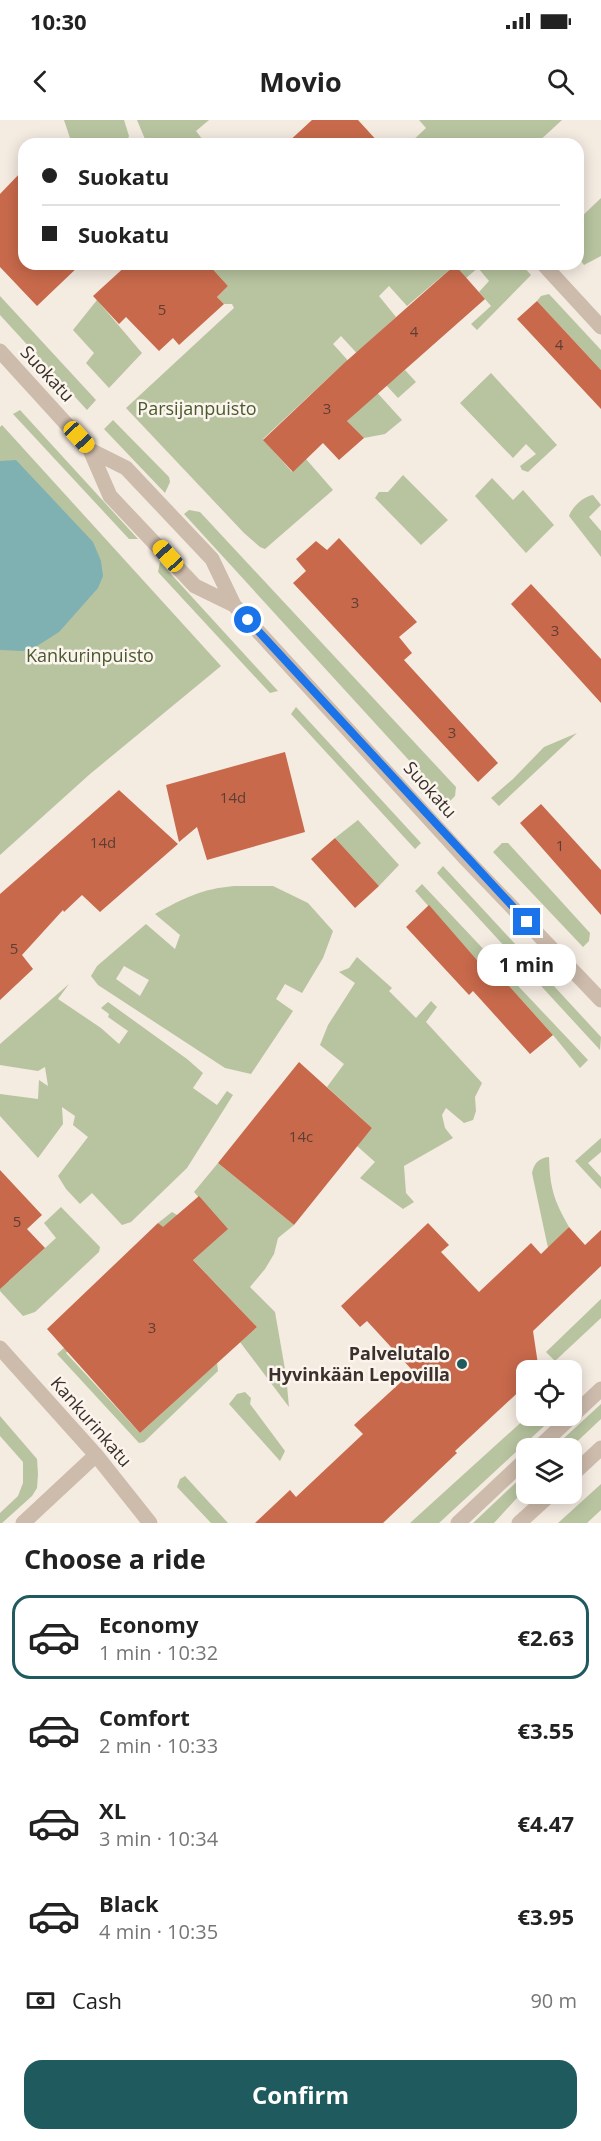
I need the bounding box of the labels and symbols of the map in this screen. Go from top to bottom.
house number: 5 [158,299,166,319]
house number: 4 [410,321,419,341]
house number: 4 [555,334,564,354]
street label: Suokatu [16,340,80,407]
park label: Parsijanpuisto [137,396,257,420]
house number: 3 [323,398,331,418]
car [60,418,98,456]
car [149,537,187,575]
house number: 3 [351,592,359,612]
route start [234,606,261,633]
house number: 3 [551,620,559,640]
park label: Kankurinpuisto [26,643,154,667]
house number: 3 [448,722,456,742]
street label: Suokatu [399,756,463,823]
house number: 14d [220,787,246,807]
house number: 14d [90,832,116,852]
house number: 1 [556,835,564,855]
route end [513,908,540,935]
house number: 5 [10,938,18,958]
callout: 1 min [478,943,576,985]
house number: 14c [289,1126,313,1146]
house number: 5 [13,1211,21,1231]
house number: 3 [148,1317,156,1337]
place label: Palvelutalo Hyvinkään Lepovilla [268,1341,450,1386]
marker: Palvelutalo Hyvinkään Lepovilla [455,1357,469,1371]
street label: Kankurinkatu [46,1371,138,1472]

